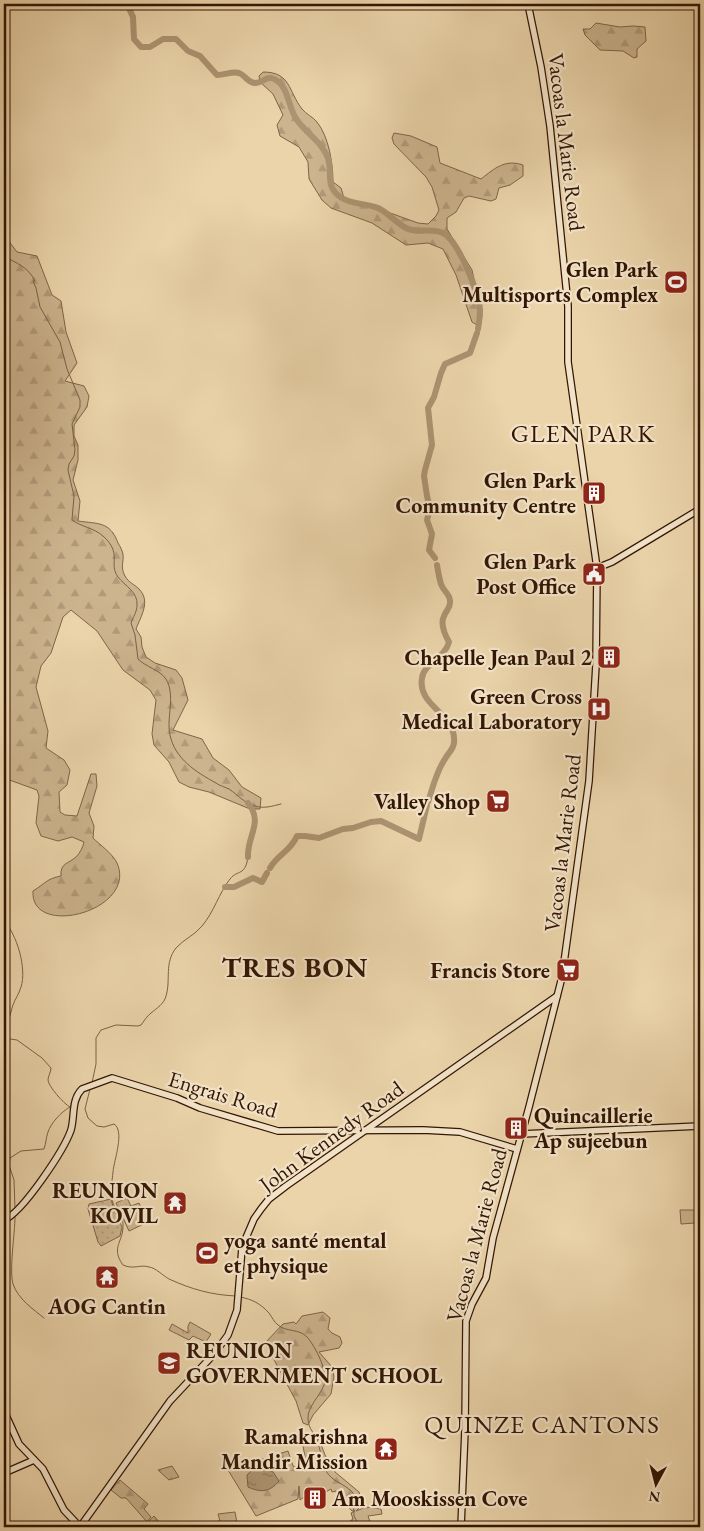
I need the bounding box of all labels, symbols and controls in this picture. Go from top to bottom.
street label: Vacoas la Marie Road [541,51,592,234]
place label: Glen Park Multisports Complex [462,255,659,309]
sports icon: Glen Park Multisports Complex [663,269,689,295]
district label: GLEN PARK [511,417,655,449]
place label: Glen Park Community Centre [396,466,577,520]
building icon: Glen Park Community Centre [581,480,607,506]
place label: Glen Park Post Office [476,547,577,601]
public building icon: Glen Park Post Office [581,561,607,587]
place label: Chapelle Jean Paul 2 [405,643,592,672]
building icon: Chapelle Jean Paul 2 [596,644,622,670]
place label: Green Cross Medical Laboratory [401,682,582,736]
hospital icon: Green Cross Medical Laboratory [586,696,612,722]
street label: Vacoas la Marie Road [537,752,588,934]
place label: Valley Shop [374,787,480,816]
supermarket icon: Valley Shop [485,788,511,814]
district label: TRES BON [222,949,368,985]
place label: Francis Store [430,956,550,985]
supermarket icon: Francis Store [555,957,581,983]
street label: Engrais Road [165,1064,282,1125]
street label: John Kennedy Road [252,1074,410,1200]
place label: Quincaillerie Ap sujeebun [533,1101,653,1155]
building icon: Quincaillerie Ap sujeebun [503,1115,529,1141]
street label: Vacoas la Marie Road [439,1144,514,1325]
place label: REUNION KOVIL [52,1176,158,1230]
temple icon: REUNION KOVIL [162,1190,188,1216]
place label: yoga santé mental et physique [224,1226,387,1280]
sports icon: yoga santé mental et physique [194,1240,220,1266]
temple icon: AOG Cantin [94,1264,120,1290]
place label: AOG Cantin [47,1292,166,1321]
place label: REUNION GOVERNMENT SCHOOL [186,1336,442,1390]
school or university icon: REUNION GOVERNMENT SCHOOL [156,1350,182,1376]
district label: QUINZE CANTONS [424,1408,660,1440]
place label: Ramakrishna Mandir Mission [221,1422,369,1476]
temple icon: Ramakrishna Mandir Mission [373,1436,399,1462]
north arrow [632,1458,682,1508]
place label: Am Mooskissen Cove [331,1484,528,1513]
building icon: Am Mooskissen Cove [302,1485,328,1511]
text: N [647,1487,661,1507]

